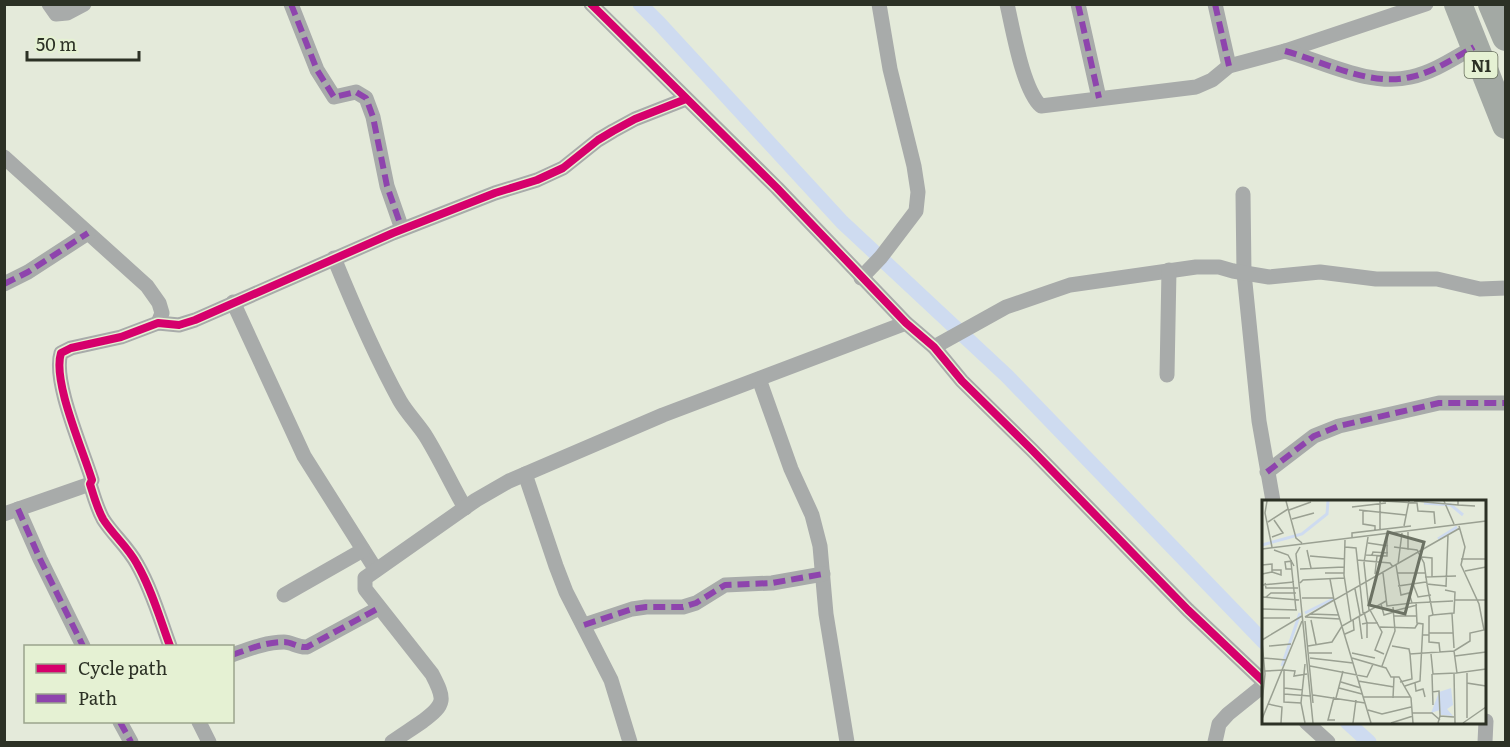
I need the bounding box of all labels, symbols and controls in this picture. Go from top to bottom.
scale bar [27,24,140,62]
text: 50 m [36,30,77,57]
road number: N1 [1464,52,1498,78]
inset map [1262,500,1486,723]
legend [24,645,234,723]
text: Cycle path [78,654,167,681]
text: Path [78,684,117,711]

